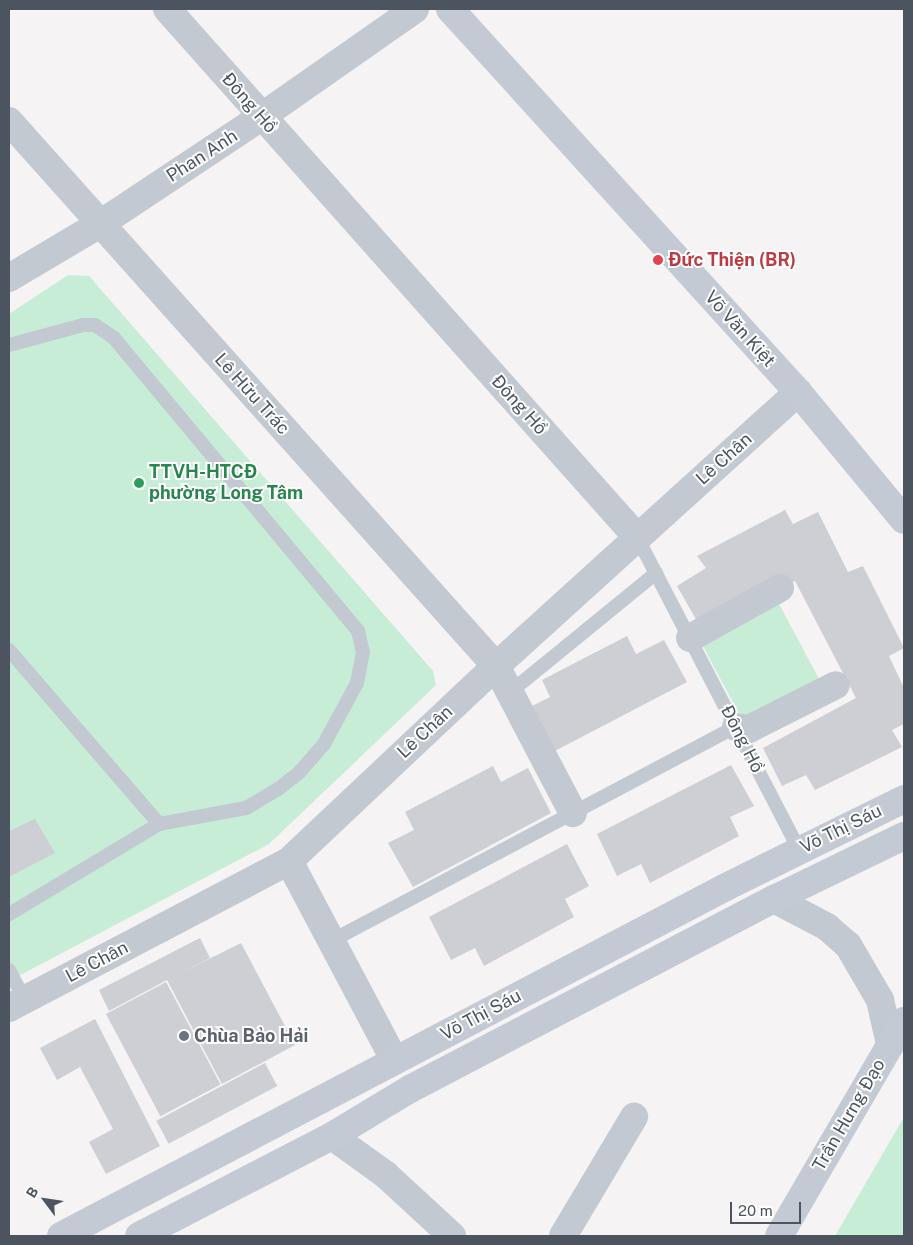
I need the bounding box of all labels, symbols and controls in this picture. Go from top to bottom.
street label: Đông Hồ [217,68,281,138]
street label: Phan Anh [163,125,241,187]
place label: Đức Thiện (BR) [668,249,796,271]
marker: Đức Thiện (BR) [652,254,664,266]
street label: Võ Văn Kiệt [700,286,780,372]
street label: Lê Hữu Trác [210,349,294,439]
street label: Đông Hồ [487,371,551,439]
street label: Lê Chân [692,428,756,490]
place label: TTVH-HTCĐ phường Long Tâm [149,462,303,504]
marker: TTVH-HTCĐ phường Long Tâm [133,477,145,489]
street label: Lê Chân [393,701,457,763]
street label: Đông Hồ [716,702,768,776]
street label: Võ Thị Sáu [797,800,885,858]
street label: Lê Chân [62,937,132,987]
street label: Võ Thị Sáu [437,985,525,1045]
place label: Chùa Bảo Hải [194,1025,308,1047]
marker: Chùa Bảo Hải [178,1030,190,1042]
street label: Trần Hưng Đạo [808,1055,890,1175]
north arrow [20,1175,70,1225]
text: B [23,1184,41,1201]
scale bar [733,1192,804,1224]
text: 20 m [738,1202,773,1219]

